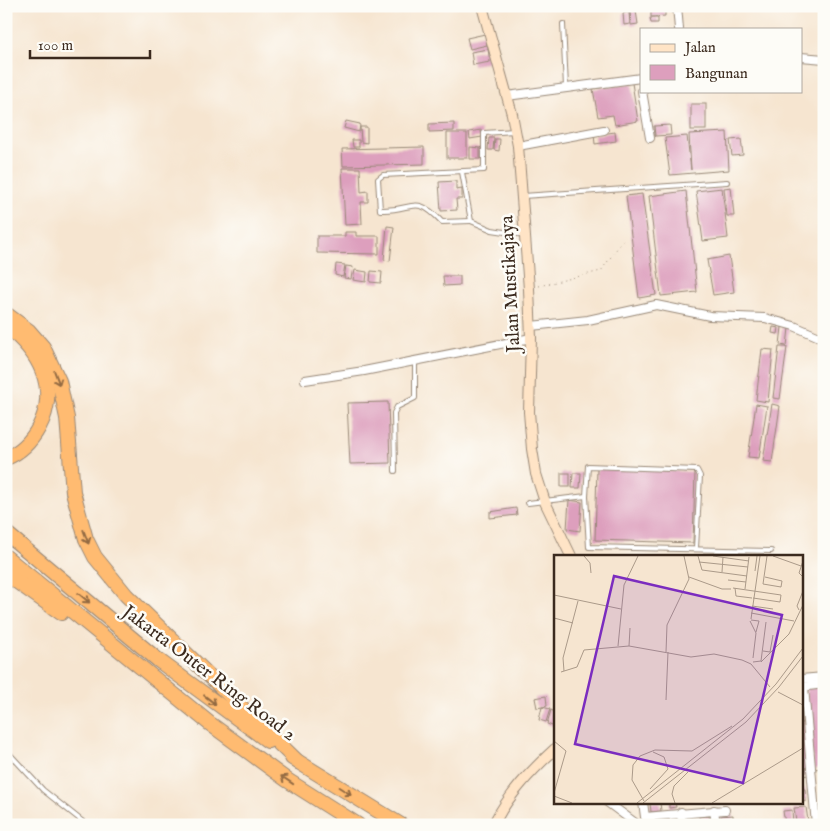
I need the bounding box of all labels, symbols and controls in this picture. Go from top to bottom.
scale bar [30,28,150,60]
legend [640,28,802,92]
text: 100 m [38,36,74,55]
text: Jalan [683,38,716,57]
text: Bangunan [685,64,748,83]
street label: Jalan Mustikajaya [495,214,527,355]
one-way arrow [53,370,63,385]
one-way arrow [82,529,91,544]
inset map [554,555,802,804]
one-way arrow [77,593,90,604]
street label: Jakarta Outer Ring Road 2 [115,599,301,747]
one-way arrow [204,695,217,706]
one-way arrow [280,775,294,785]
one-way arrow [338,786,352,796]

